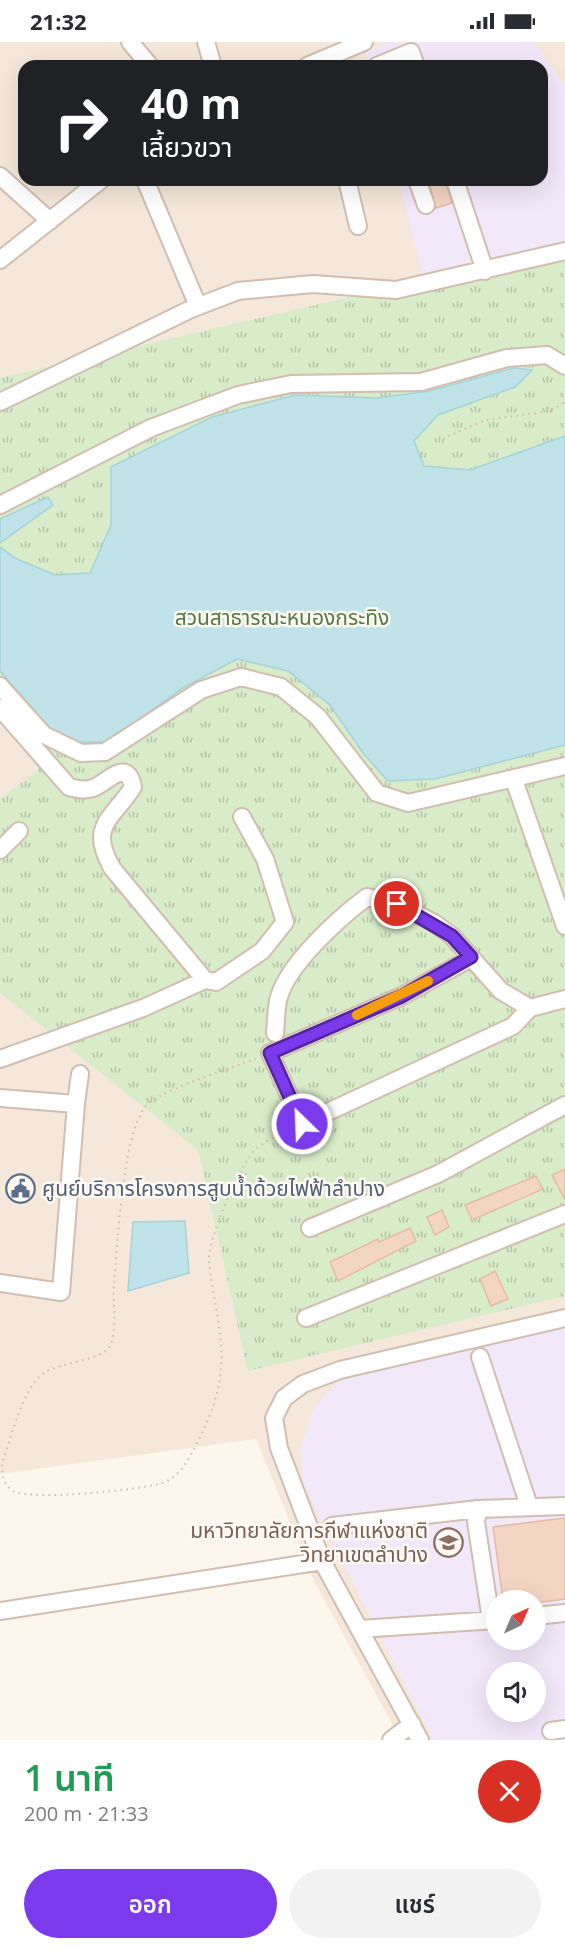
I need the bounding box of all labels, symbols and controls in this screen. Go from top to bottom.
text: 21:32 [30,6,87,36]
text: 40 m [141,74,241,131]
icon: right [42,84,120,162]
text: เลี้ยวขวา [141,128,232,165]
park label: สวนสาธารณะหนองกระทิง [175,603,389,631]
pin [371,878,422,929]
icon: arrive [380,887,413,920]
position arrow [270,1092,334,1156]
public building icon: ศูนย์บริการโครงการสูบน้ำด้วยไฟฟ้าลําปาง [5,1173,37,1205]
place label: ศูนย์บริการโครงการสูบน้ำด้วยไฟฟ้าลําปาง [42,1174,385,1202]
place label: มหาวิทยาลัยการกีฬาแห่งชาติ วิทยาเขตลำปาง [190,1516,428,1568]
school or university icon: มหาวิทยาลัยการกีฬาแห่งชาติ วิทยาเขตลำปาง [433,1527,465,1559]
north arrow [486,1590,546,1650]
map controls [486,1590,546,1722]
button: sound [486,1662,546,1722]
text: 1 นาที [24,1753,115,1802]
button: close [478,1760,541,1823]
text: 200 m · 21:33 [24,1800,149,1827]
button: ออก [24,1869,277,1938]
button: แชร์ [289,1869,541,1938]

